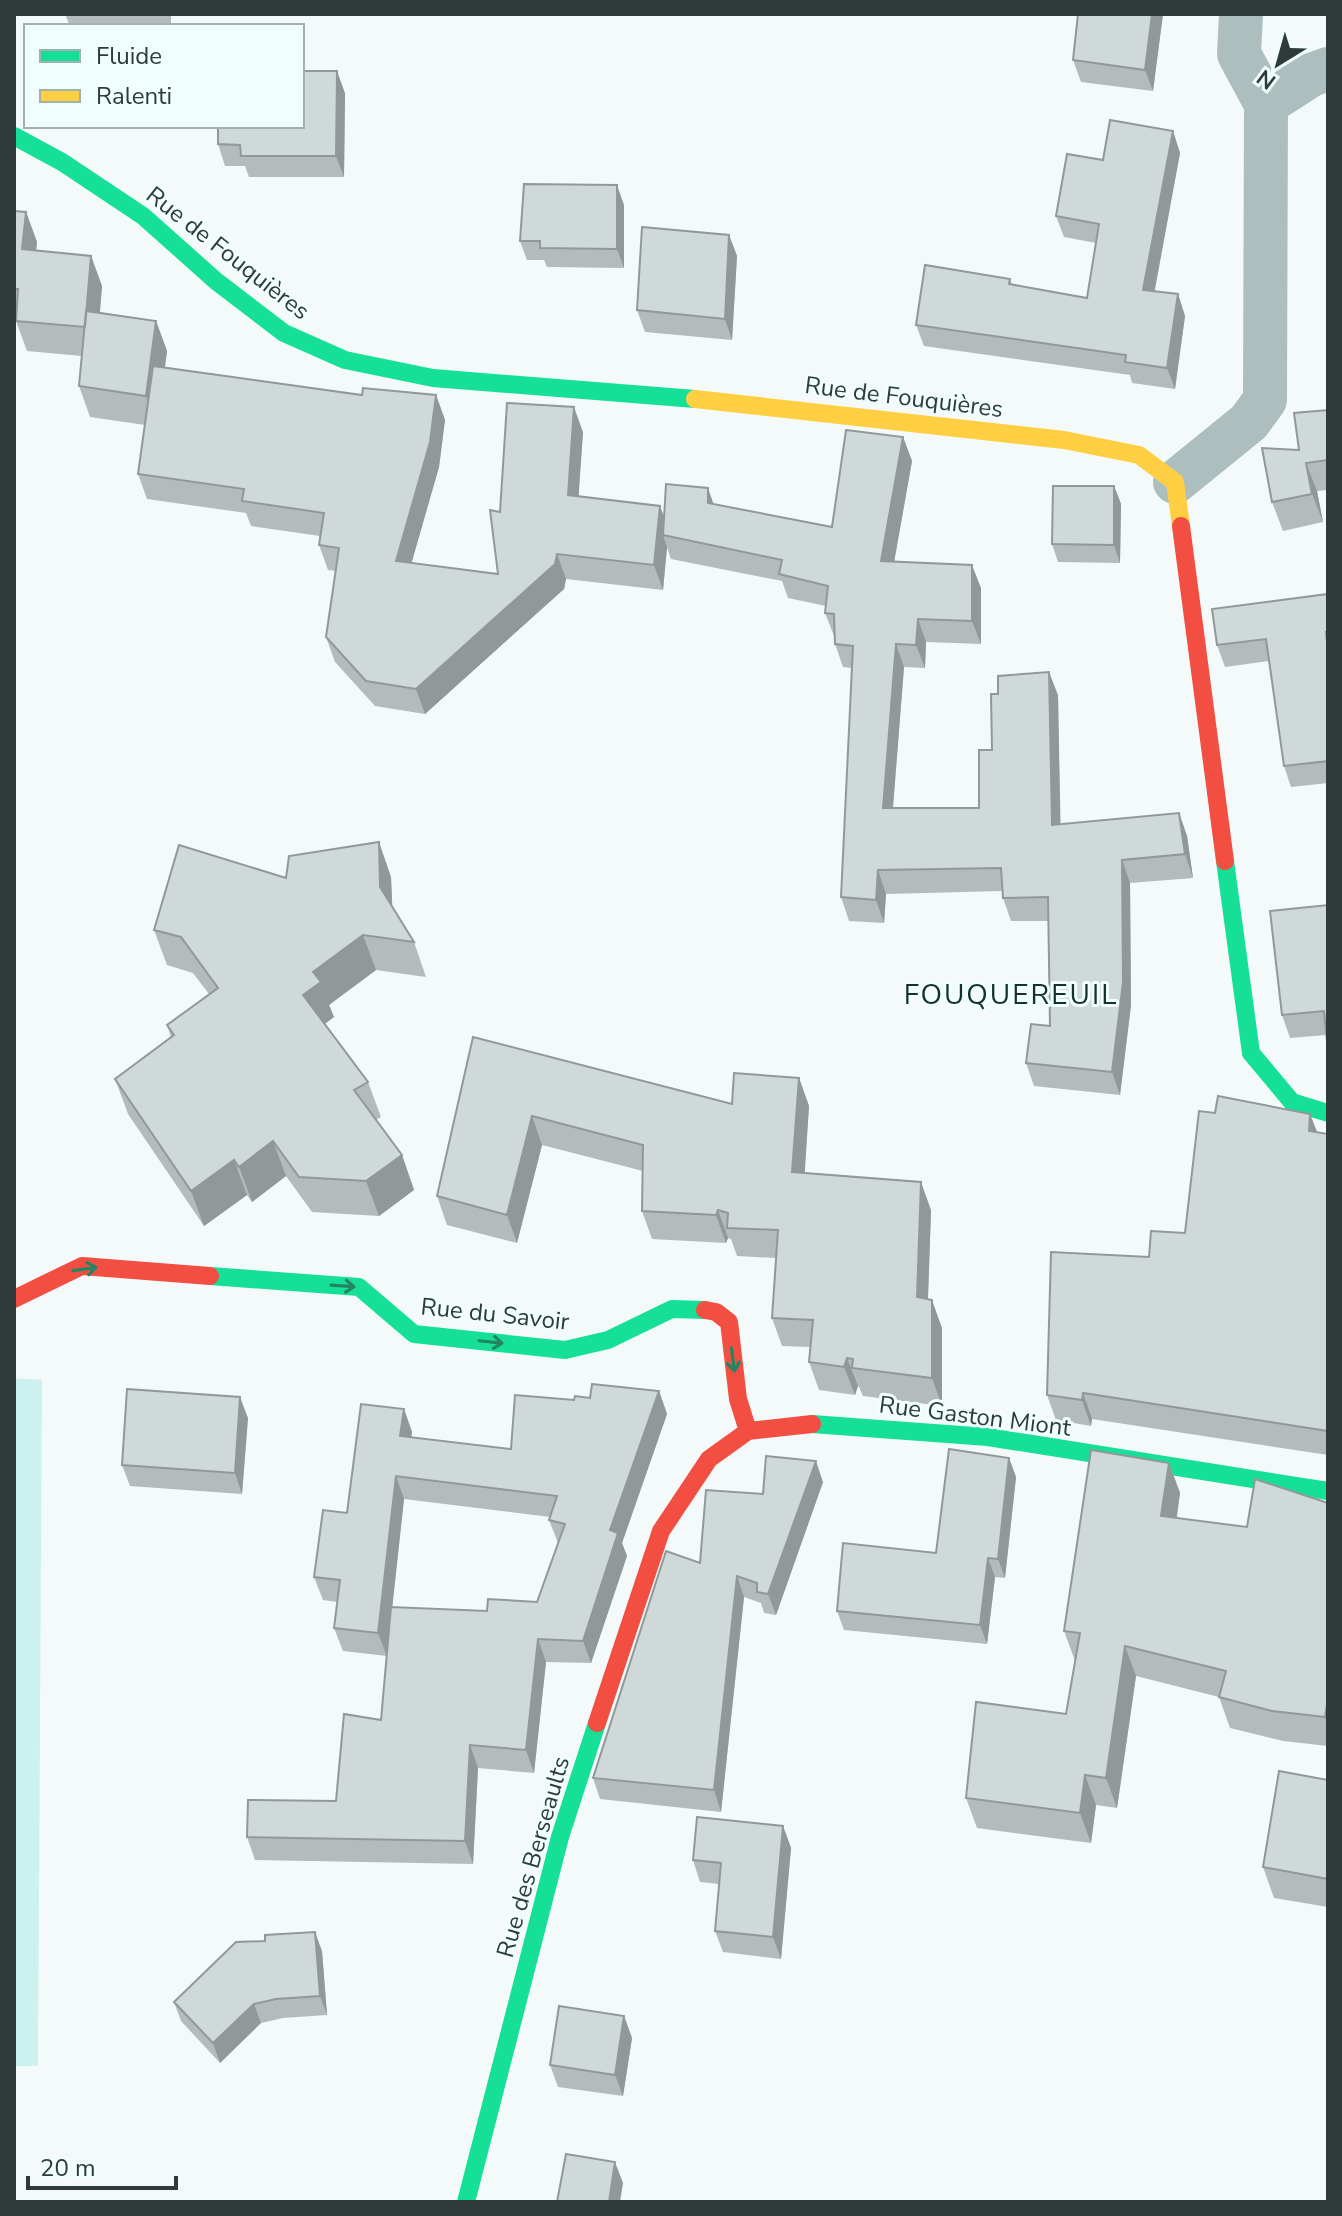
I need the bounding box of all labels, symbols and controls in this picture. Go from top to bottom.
legend [24,24,304,128]
north arrow [1238,24,1318,104]
text: Fluide [96,40,162,72]
text: N [1251,62,1282,96]
text: Ralenti [96,80,172,112]
street label: Rue de Fouquières [140,179,316,327]
street label: Rue de Fouquières [803,369,1005,425]
district label: FOUQUEREUIL [904,976,1118,1014]
one-way arrow [71,1261,97,1276]
one-way arrow [329,1278,356,1293]
street label: Rue du Savoir [419,1290,571,1338]
one-way arrow [477,1335,504,1350]
one-way arrow [726,1346,741,1372]
street label: Rue Gaston Miont [877,1388,1073,1444]
street label: Rue des Berseaults [489,1753,577,1961]
scale bar [28,2140,176,2190]
text: 20 m [40,2152,96,2184]

